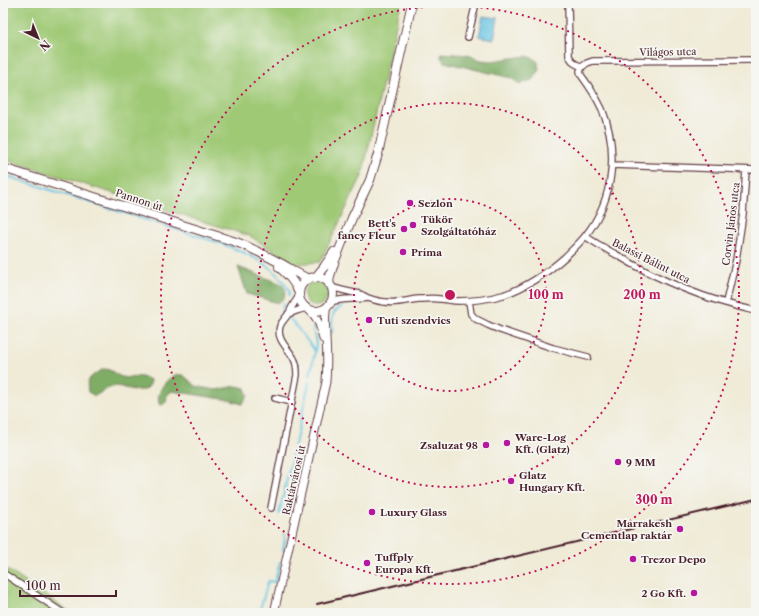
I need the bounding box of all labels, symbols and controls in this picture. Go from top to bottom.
north arrow [18,18,58,58]
text: N [36,37,53,54]
street label: Világos utca [638,45,697,59]
street label: Corvin János utca [719,181,743,266]
street label: Pannon út [114,186,165,214]
place label: Sezlon [418,197,453,210]
marker: Sezlon [405,198,415,208]
place label: Tükör Szolgáltatóház [421,213,497,238]
place label: Bett's fancy Fleur [338,217,396,242]
marker: Tükör Szolgáltatóház [408,220,418,230]
marker: Bett's fancy Fleur [399,224,409,234]
street label: Balassi Bálint utca [610,236,693,287]
place label: Príma [411,246,442,259]
marker: Príma [398,247,408,257]
text: 100 m [528,287,564,302]
text: 200 m [623,287,661,302]
centre of rings [443,288,457,302]
place label: Tuti szendvics [377,314,451,327]
marker: Tuti szendvics [364,315,374,325]
place label: Ware-Log Kft. (Glatz) [514,431,570,456]
marker: Ware-Log Kft. (Glatz) [502,438,512,448]
place label: Zsaluzat 98 [420,439,478,452]
marker: Zsaluzat 98 [481,440,491,450]
street label: Raktárvárosi út [280,443,308,516]
place label: 9 MM [626,456,656,469]
marker: 9 MM [613,457,623,467]
place label: Glatz Hungary Kft. [519,469,585,494]
marker: Glatz Hungary Kft. [506,476,516,486]
text: 300 m [635,492,673,507]
place label: Luxury Glass [380,506,447,519]
marker: Luxury Glass [367,507,377,517]
place label: Marrakesh Cementlap raktár [581,517,672,542]
marker: Marrakesh Cementlap raktár [675,524,685,534]
place label: Tuffply Europa Kft. [375,551,434,576]
place label: Trezor Depo [641,553,706,566]
marker: Trezor Depo [628,554,638,564]
marker: Tuffply Europa Kft. [362,558,372,568]
scale bar [20,572,116,598]
text: 100 m [26,578,61,593]
place label: 2 Go Kft. [642,587,686,600]
marker: 2 Go Kft. [689,588,699,598]

